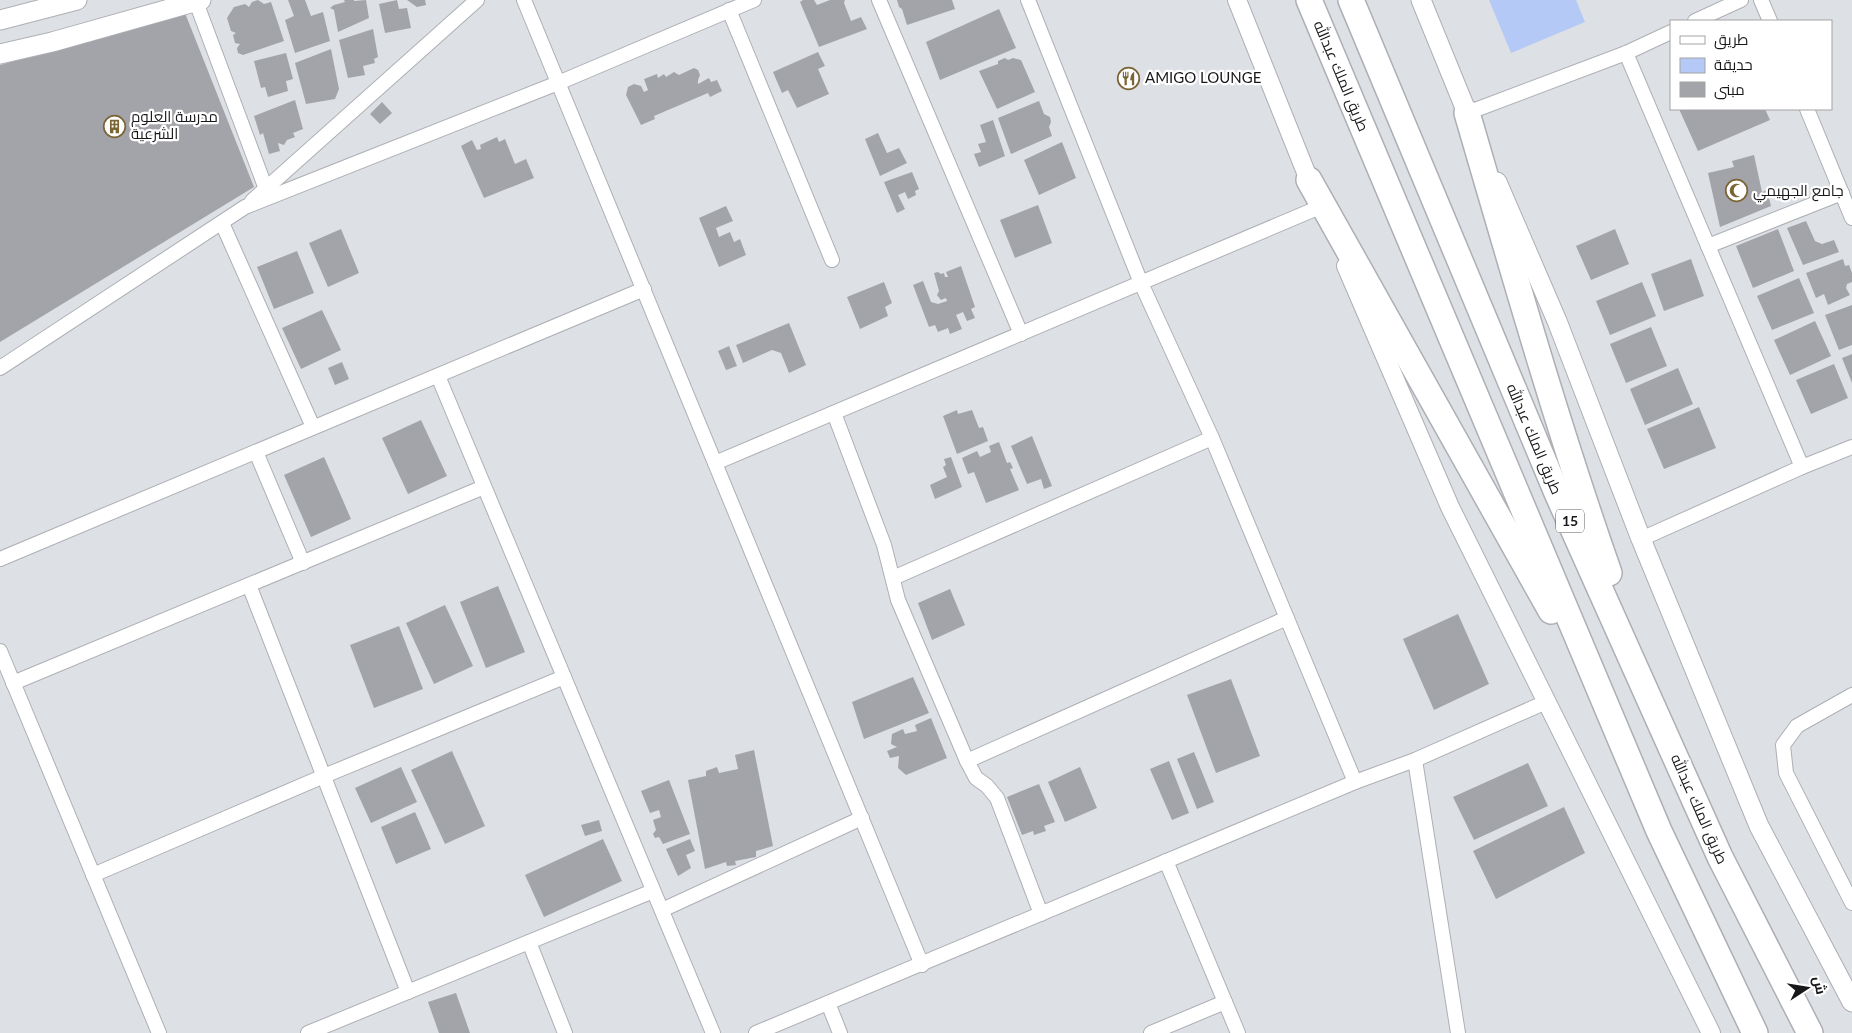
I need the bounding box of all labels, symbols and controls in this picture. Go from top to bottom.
street label: طريق الملك عبدالله [1309,18,1373,134]
legend [1670,20,1832,110]
text: طريق [1714,30,1748,50]
text: حديقة [1714,55,1753,73]
restaurant icon: AMIGO LOUNGE [1117,66,1141,90]
place label: AMIGO LOUNGE [1145,68,1261,86]
text: مبنى [1714,80,1745,100]
place label: مدرسة العلوم الشرعية [131,107,218,143]
building icon: مدرسة العلوم الشرعية [103,114,127,138]
mosque icon: جامع الجهيمي [1725,179,1749,203]
place label: جامع الجهيمي [1753,181,1844,203]
street label: طريق الملك عبدالله [1502,381,1566,497]
road number: 15 [1556,510,1584,532]
street label: طريق الملك عبدالله [1666,751,1732,867]
north arrow [1782,963,1832,1013]
text: ش [1809,975,1830,996]

